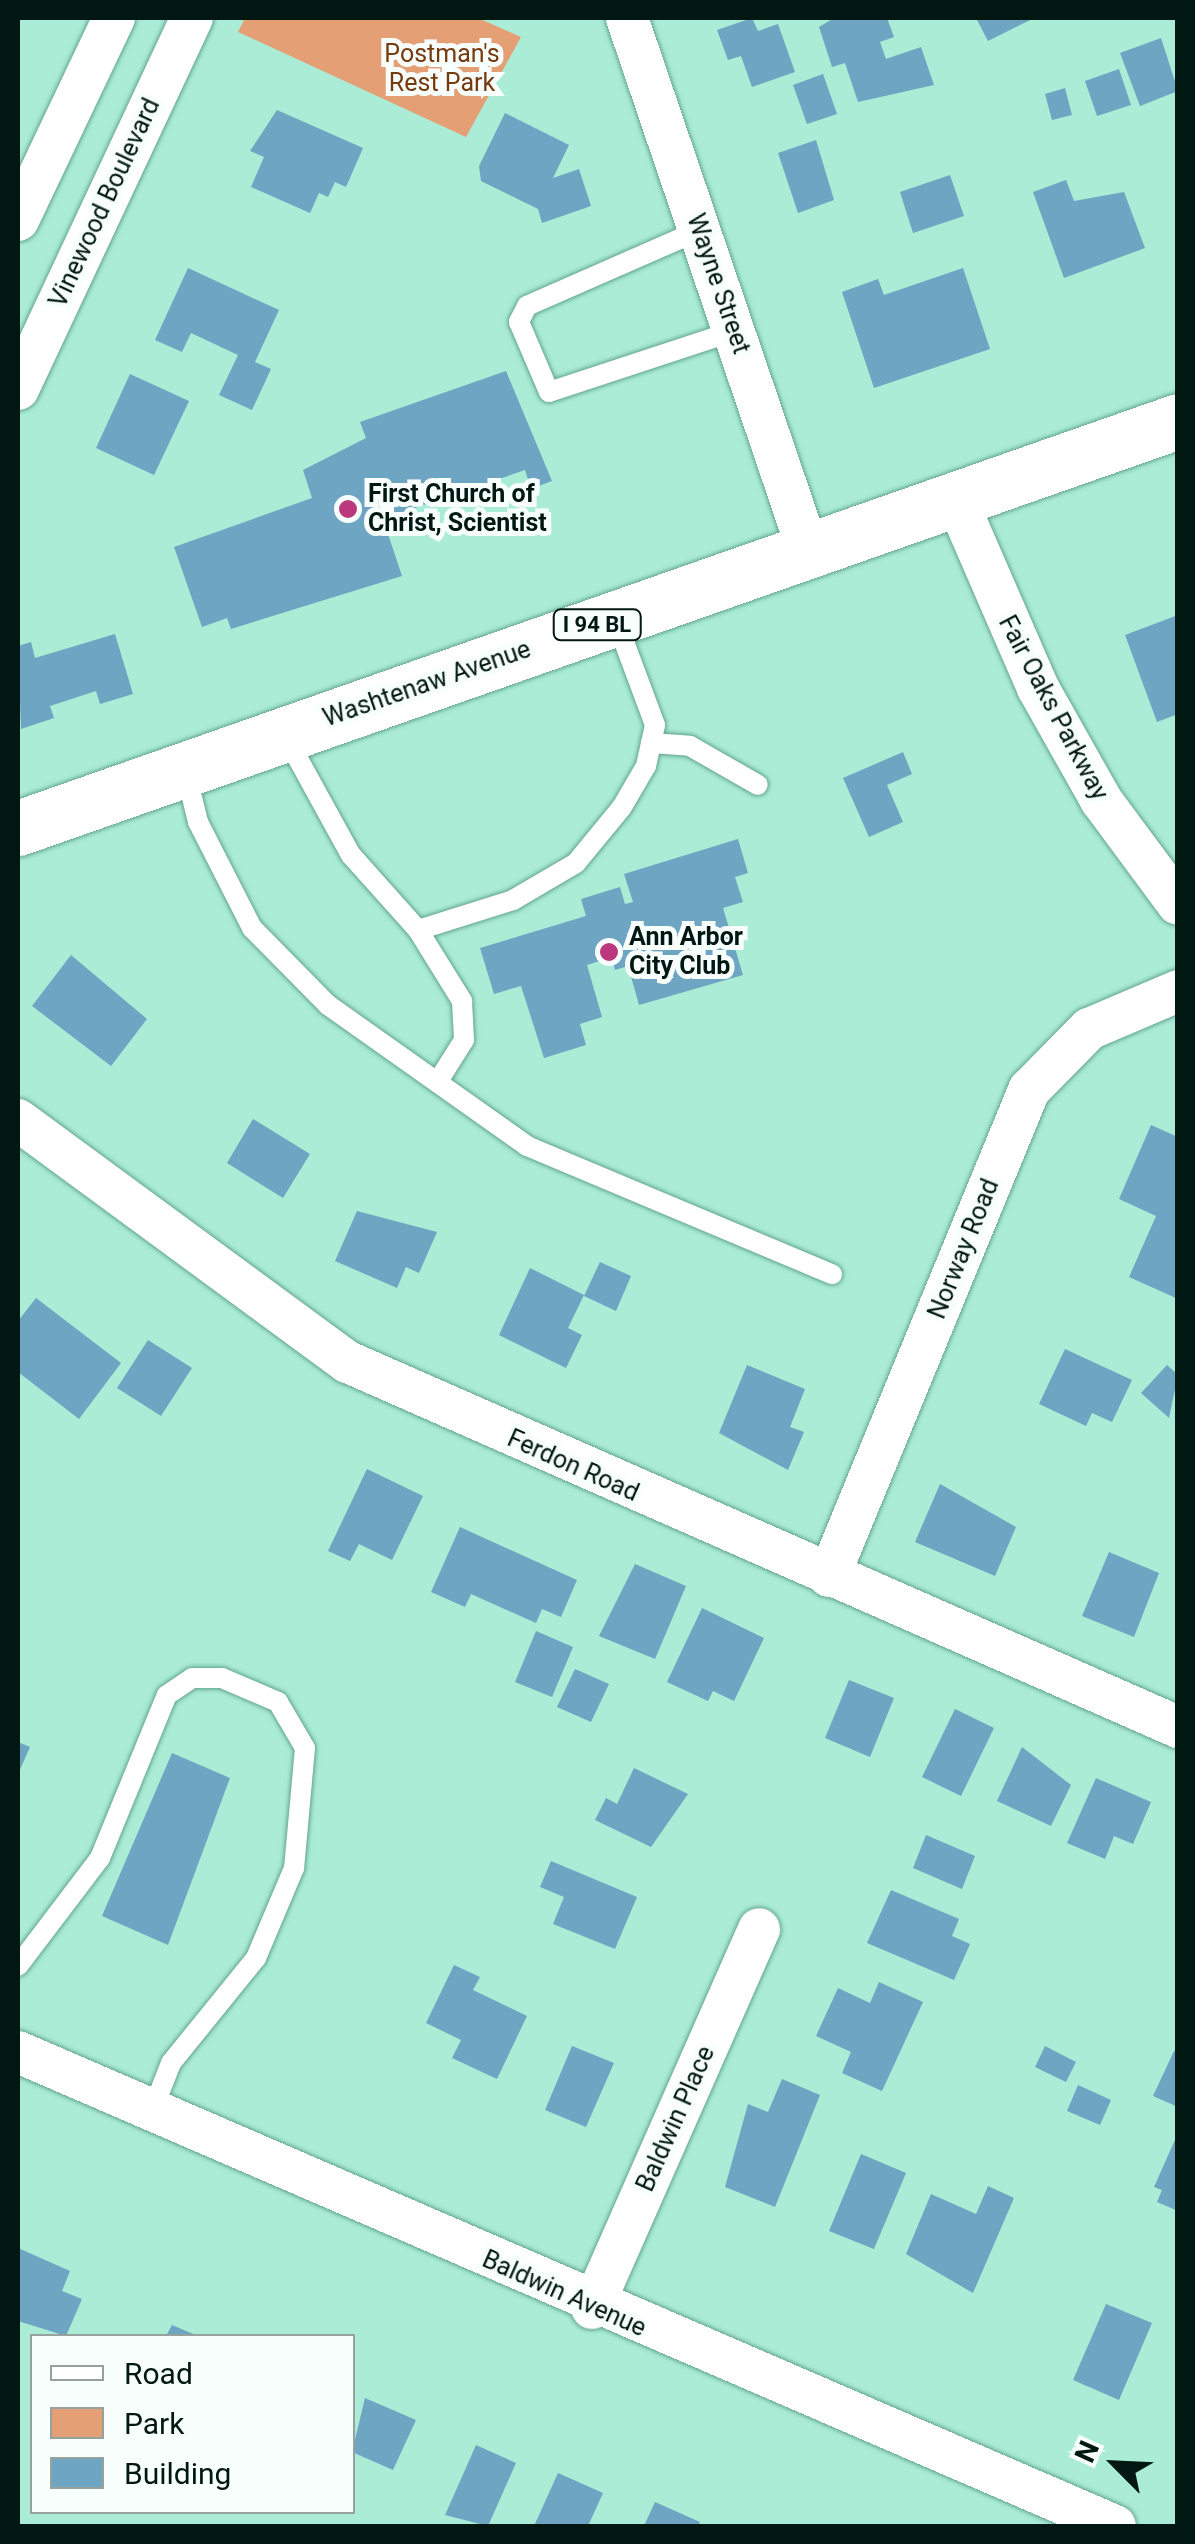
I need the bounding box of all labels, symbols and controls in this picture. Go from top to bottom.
park label: Postman's Rest Park [384,40,500,99]
street label: Vinewood Boulevard [43,94,167,312]
street label: Wayne Street [680,210,756,358]
place label: First Church of Christ, Scientist [368,480,547,539]
marker: First Church of Christ, Scientist [337,498,359,520]
road number: I 94 BL [552,608,642,642]
street label: Fair Oaks Parkway [992,611,1114,805]
street label: Washtenaw Avenue [319,634,535,734]
place label: Ann Arbor City Club [629,923,743,982]
marker: Ann Arbor City Club [598,941,620,963]
street label: Norway Road [922,1175,1006,1323]
street label: Ferdon Road [503,1424,643,1508]
street label: Baldwin Place [631,2042,721,2196]
street label: Baldwin Avenue [478,2245,650,2343]
legend [30,2334,355,2514]
text: Road [124,2356,193,2391]
text: Park [124,2406,184,2441]
north arrow [1065,2414,1165,2514]
text: N [1068,2436,1106,2467]
text: Building [124,2456,231,2491]

